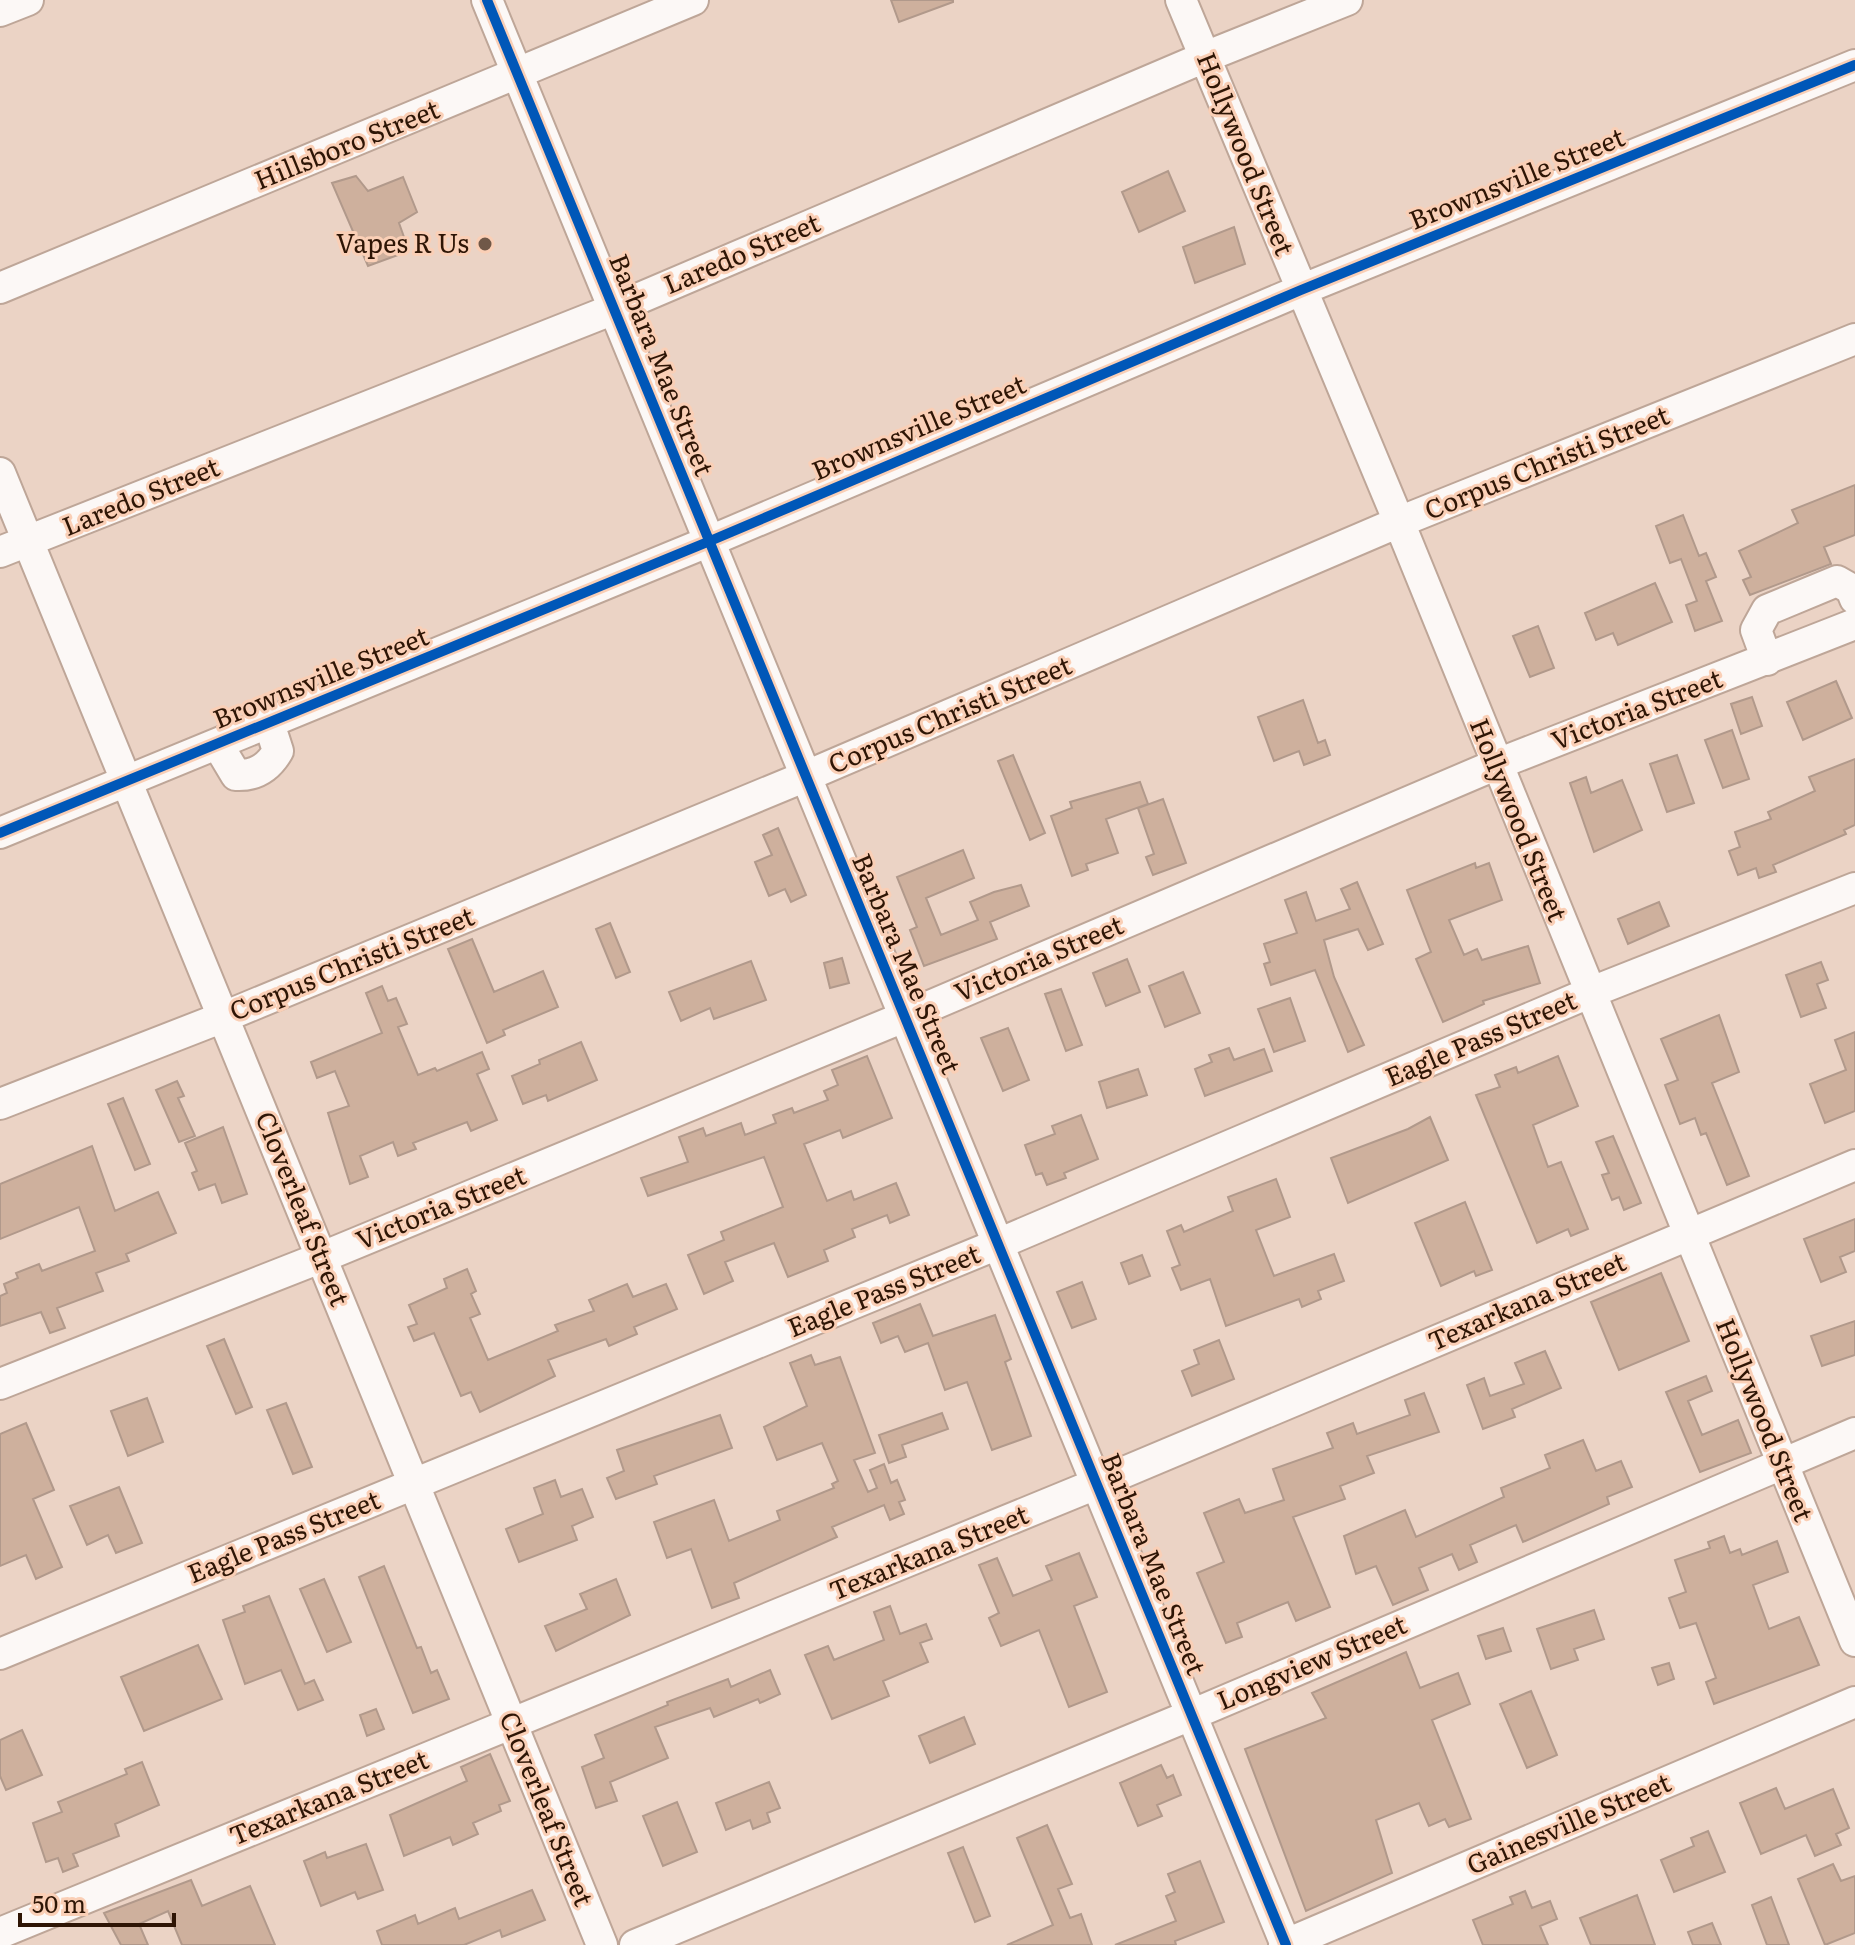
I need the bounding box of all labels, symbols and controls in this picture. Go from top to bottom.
street label: Hollywood Street [1189,46,1306,261]
street label: Hillsboro Street [248,88,445,198]
street label: Brownsville Street [1402,115,1630,238]
street label: Laredo Street [657,201,826,302]
place label: Vapes R Us [336,222,469,261]
marker: Vapes R Us [476,235,494,253]
street label: Barbara Mae Street [601,247,726,481]
street label: Brownsville Street [805,363,1032,488]
street label: Corpus Christi Street [1418,394,1675,528]
street label: Laredo Street [56,445,225,544]
street label: Brownsville Street [206,614,434,737]
street label: Corpus Christi Street [821,644,1077,782]
street label: Victoria Street [1545,657,1728,758]
street label: Hollywood Street [1462,712,1579,927]
street label: Barbara Mae Street [844,847,973,1080]
street label: Corpus Christi Street [223,895,480,1029]
street label: Victoria Street [947,903,1129,1010]
street label: Eagle Pass Street [1378,979,1582,1095]
street label: Cloverleaf Street [248,1105,361,1312]
street label: Victoria Street [349,1154,531,1258]
street label: Eagle Pass Street [781,1232,986,1345]
street label: Texarkana Street [1421,1240,1631,1359]
street label: Hollywood Street [1708,1312,1825,1527]
street label: Barbara Mae Street [1093,1446,1218,1680]
street label: Eagle Pass Street [181,1478,386,1591]
street label: Texarkana Street [823,1493,1034,1608]
street label: Longview Street [1210,1603,1412,1718]
street label: Cloverleaf Street [492,1705,605,1912]
street label: Texarkana Street [223,1738,434,1853]
street label: Gainesville Street [1460,1761,1676,1882]
scale bar [20,1877,174,1927]
text: 50 m [32,1885,86,1920]

